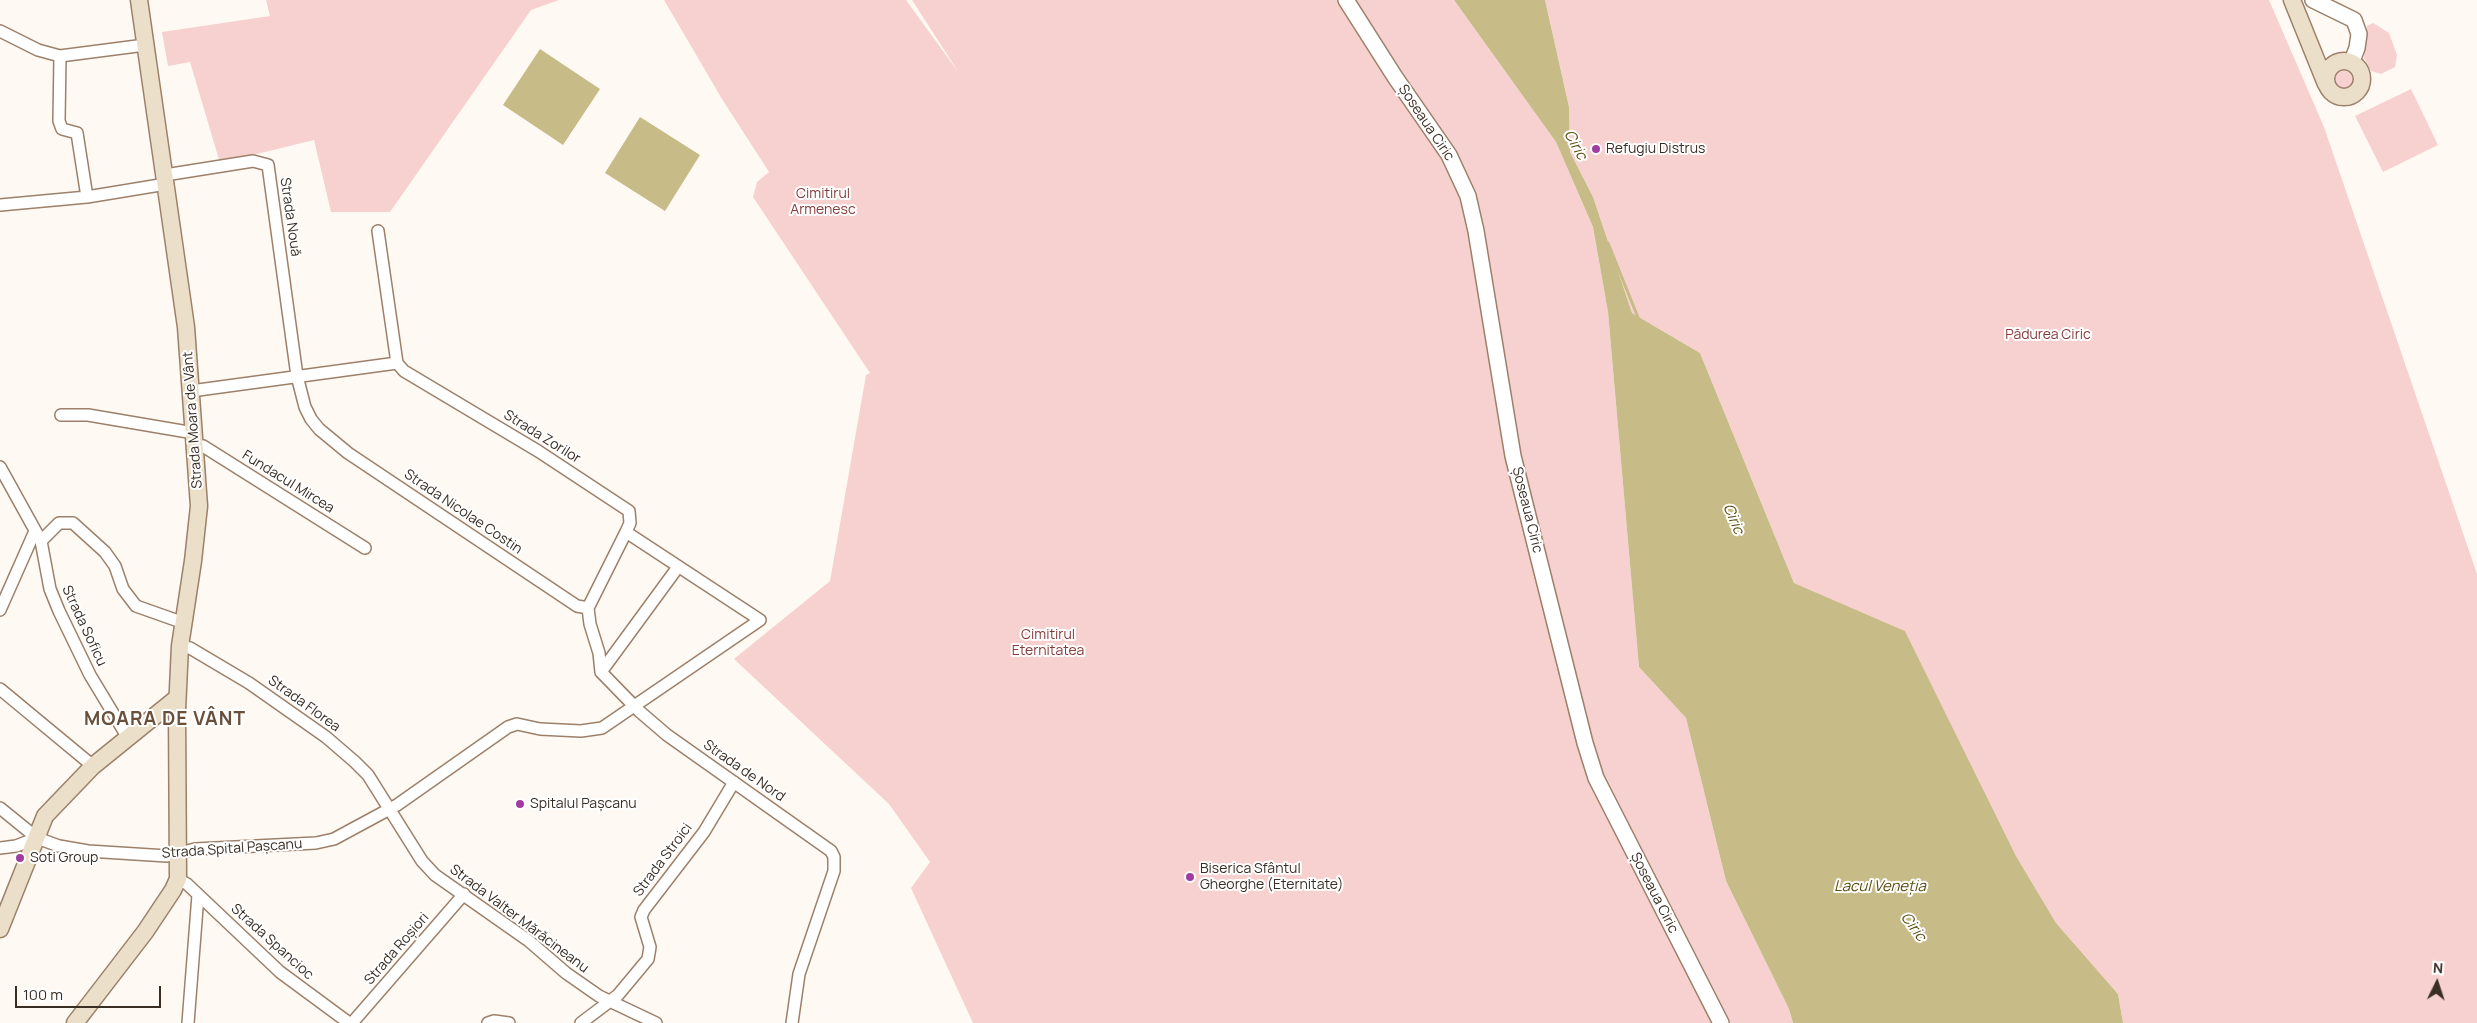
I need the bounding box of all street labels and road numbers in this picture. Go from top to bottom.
street label: Șoseaua Ciric [1394,82,1458,164]
street label: Strada Nouă [276,176,304,258]
street label: Strada Moara de Vânt [180,351,206,489]
street label: Strada Zorilor [500,407,584,467]
street label: Fundacul Mircea [239,447,337,517]
street label: Șoseaua Ciric [1508,465,1546,555]
street label: Strada Nicolae Costin [401,466,525,558]
street label: Strada Soficu [58,583,110,669]
street label: Strada Florea [265,672,343,736]
street label: Strada de Nord [700,737,788,805]
street label: Strada Stroici [630,820,696,900]
street label: Strada Spital Pașcanu [161,836,303,862]
street label: Șoseaua Ciric [1626,850,1682,936]
street label: Strada Valter Mărăcineanu [446,861,592,977]
street label: Strada Spancioc [227,900,317,984]
street label: Strada Roșiori [361,910,433,988]

